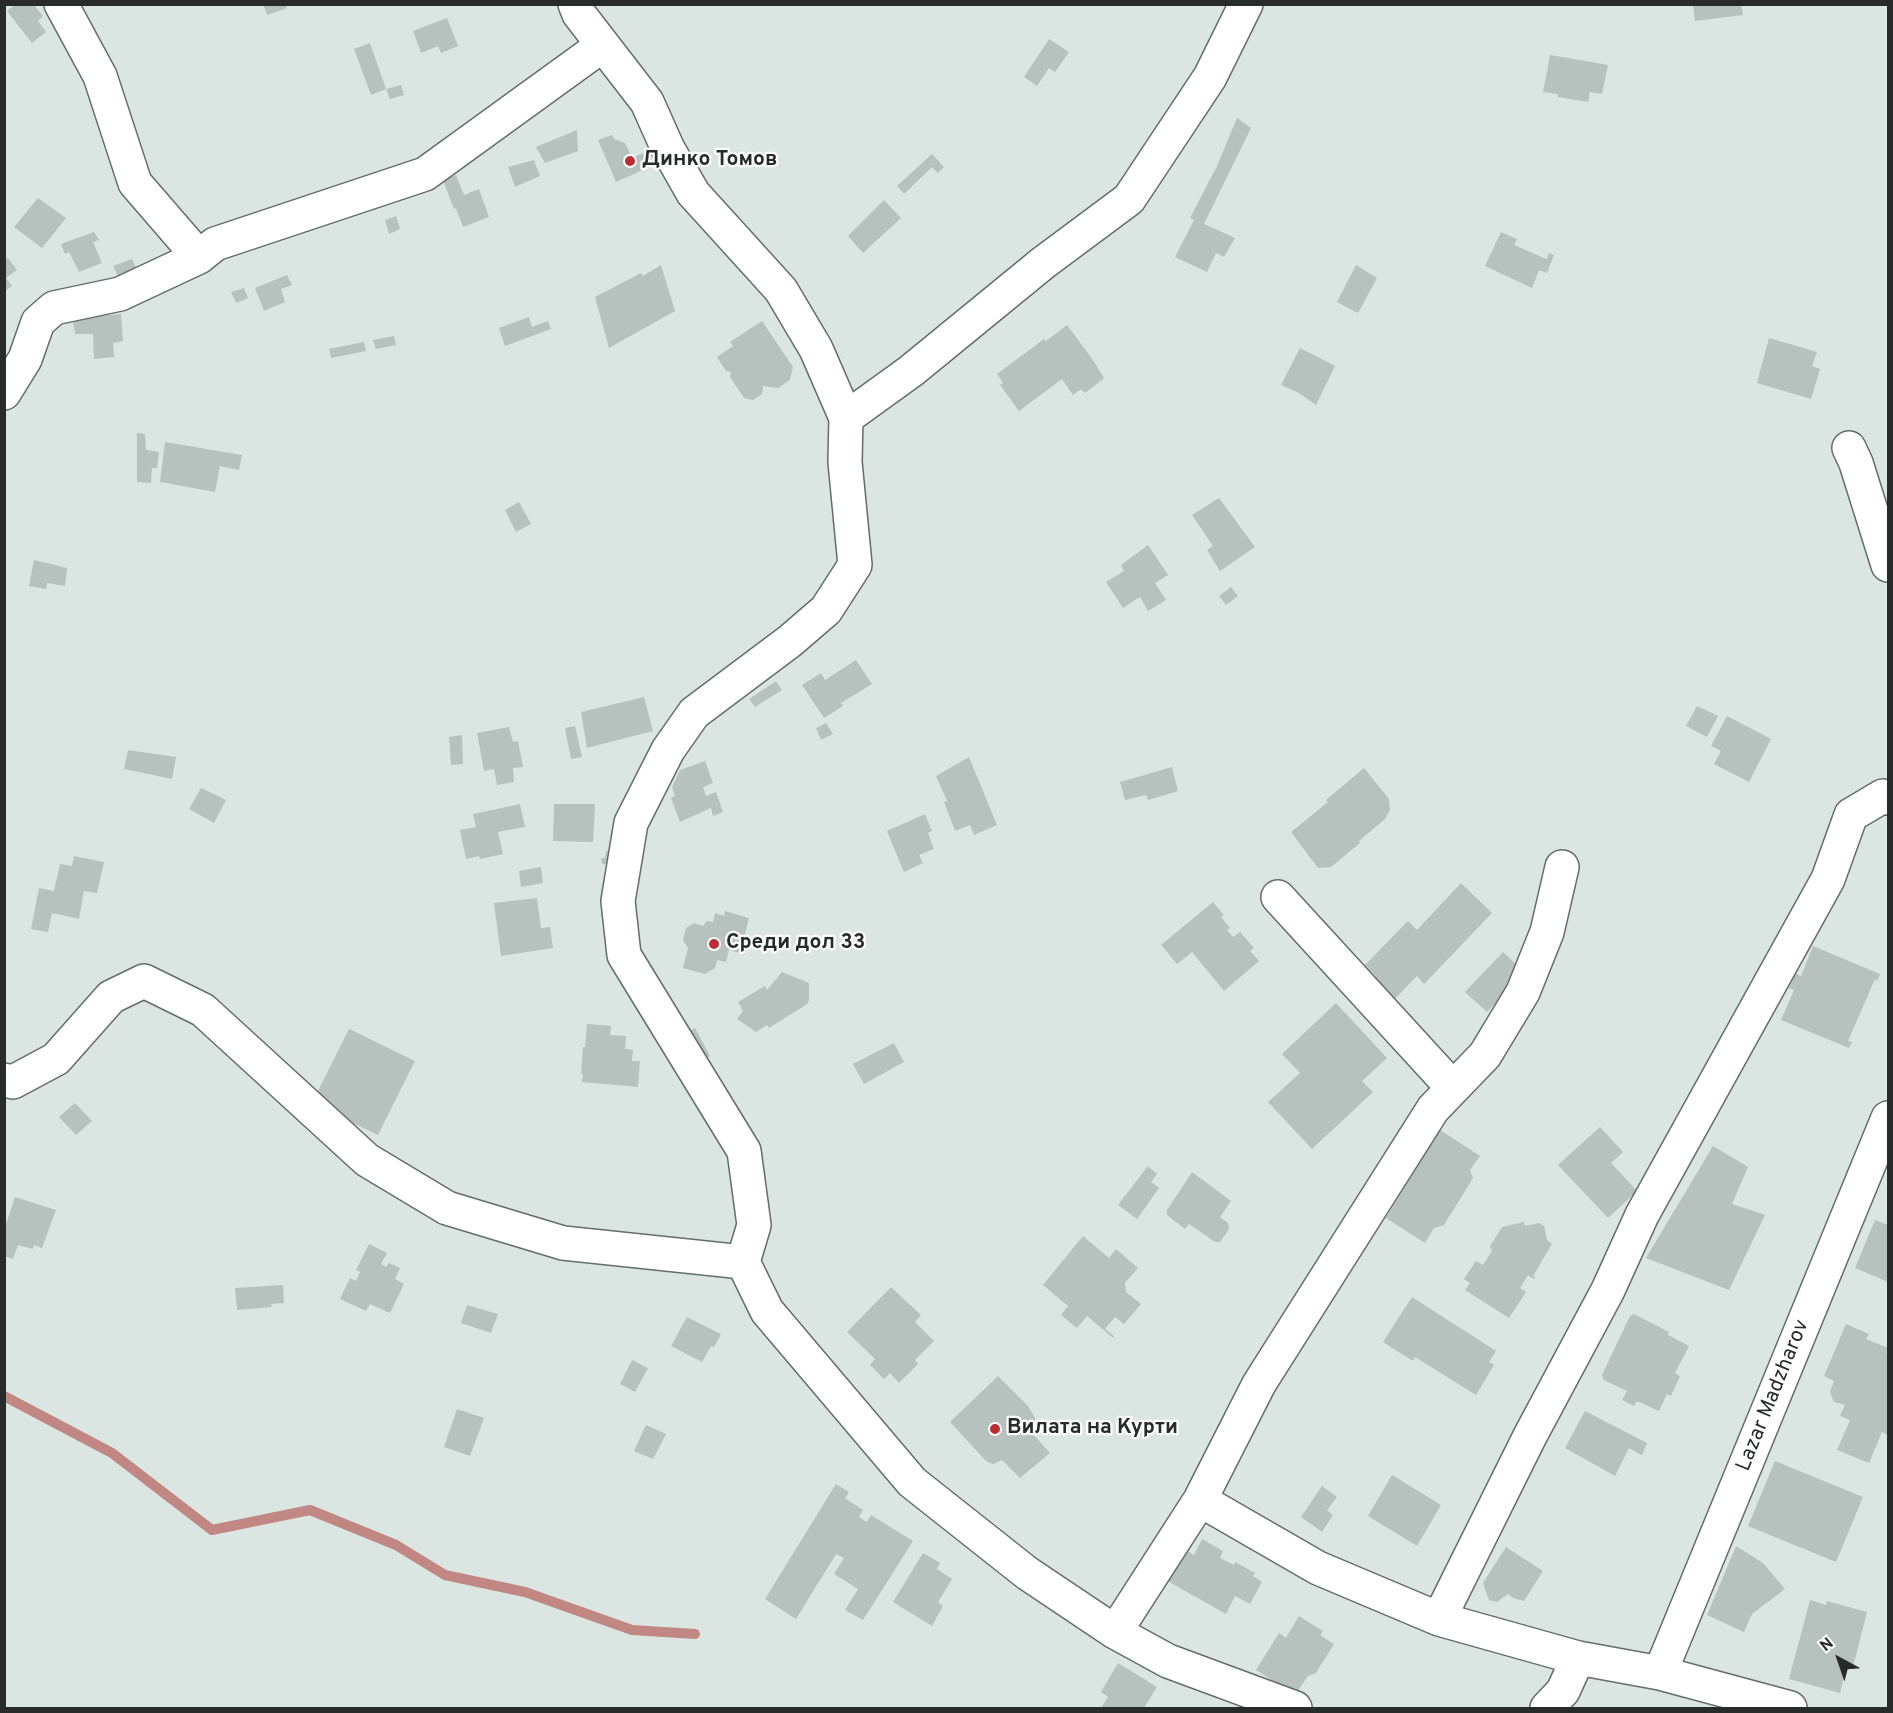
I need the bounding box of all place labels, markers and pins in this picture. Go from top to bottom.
place label: Динко Томов [642,148,778,174]
marker: Динко Томов [623,154,637,168]
place label: Среди дол 33 [726,931,865,957]
marker: Среди дол 33 [707,937,721,951]
place label: Вилата на Курти [1007,1416,1178,1442]
marker: Вилата на Курти [988,1422,1002,1436]

